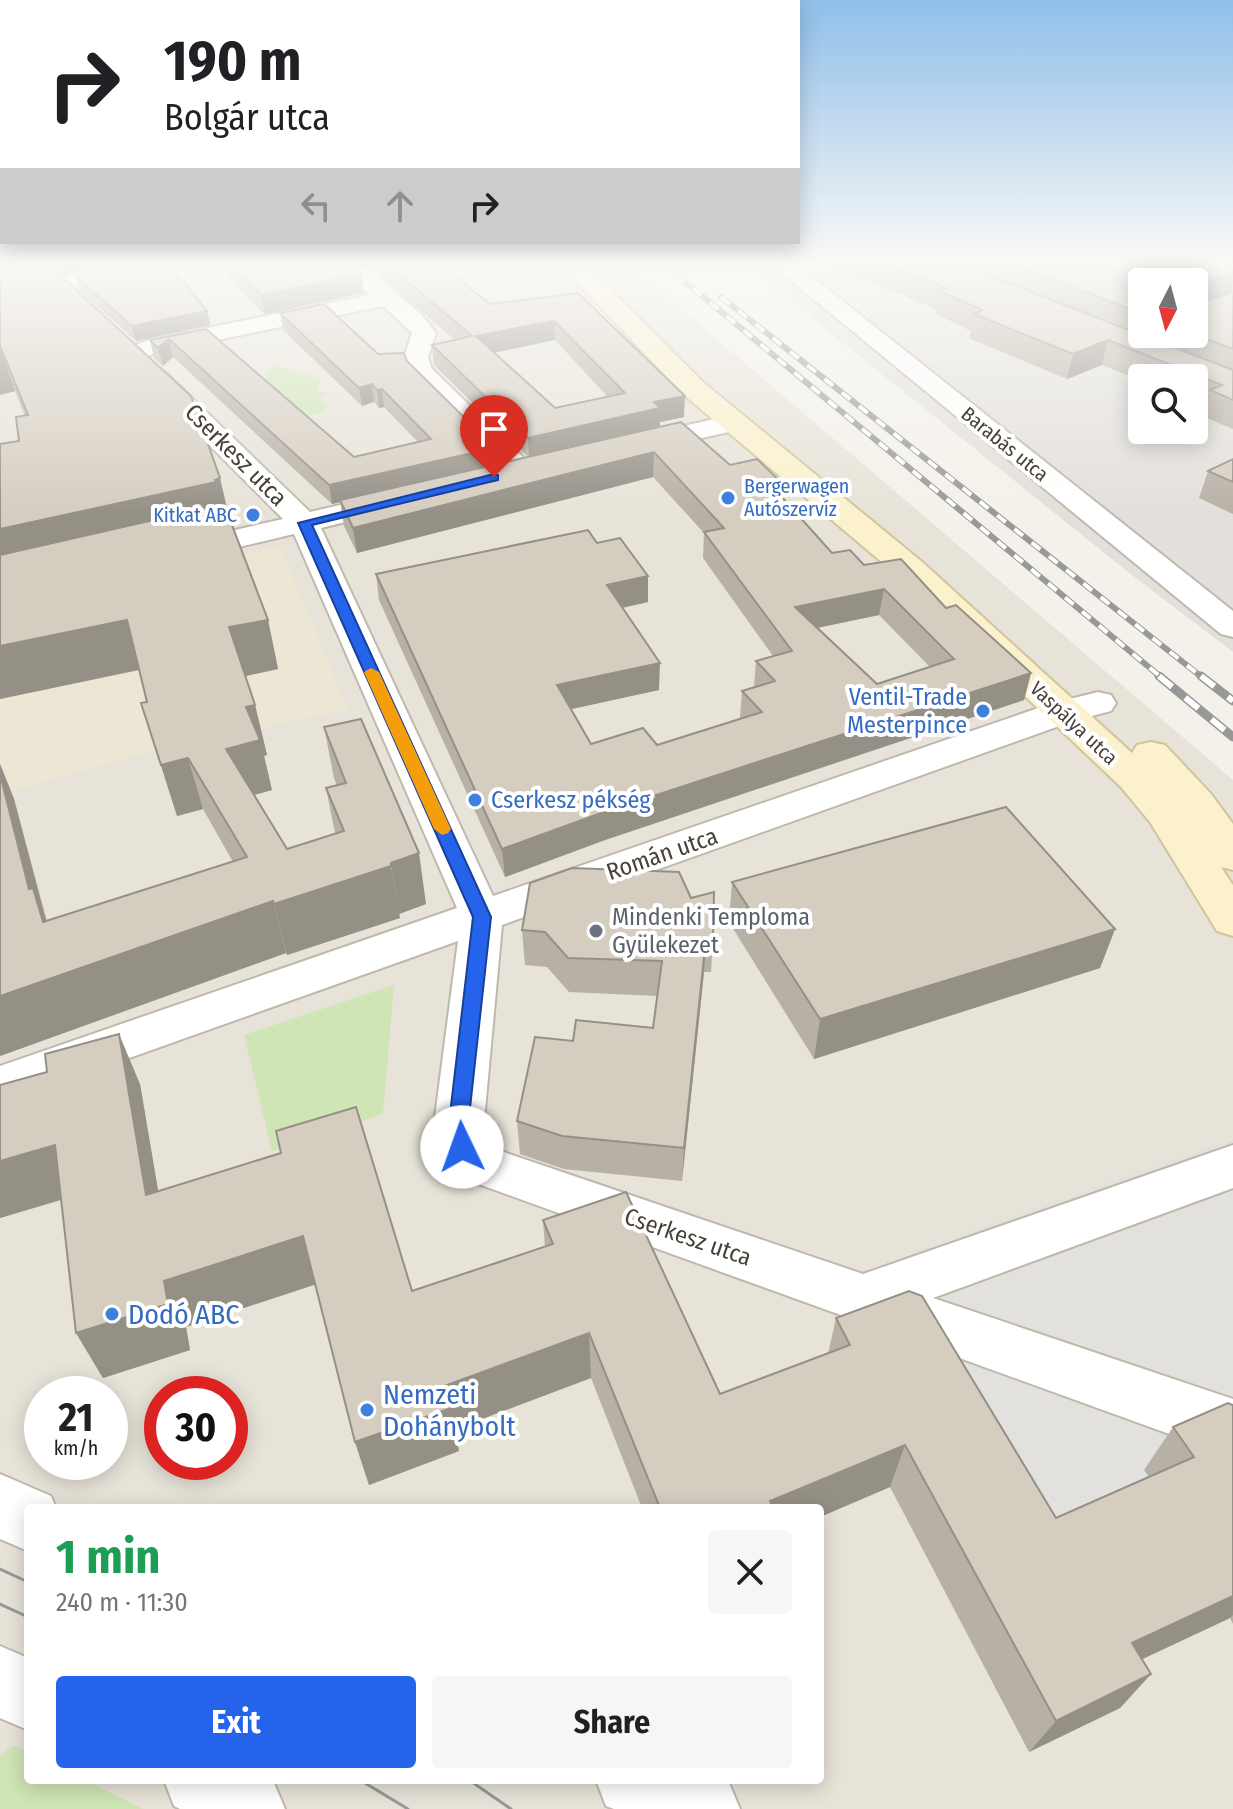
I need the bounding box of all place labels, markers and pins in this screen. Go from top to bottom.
pin [460,395,528,477]
place label: Bergerwagen Autószervíz [744,474,849,521]
marker: Bergerwagen Autószervíz [719,489,737,507]
place label: Kitkat ABC [153,503,237,527]
marker: Kitkat ABC [244,506,262,524]
place label: Ventil-Trade Mesterpince [847,683,967,739]
marker: Ventil-Trade Mesterpince [974,702,992,720]
place label: Cserkesz pékség [491,786,651,814]
marker: Cserkesz pékség [466,791,484,809]
place label: Mindenki Temploma Gyülekezet [612,903,810,959]
marker: Mindenki Temploma Gyülekezet [587,922,605,940]
place label: Dodó ABC [128,1298,240,1331]
marker: Dodó ABC [103,1305,121,1323]
place label: Nemzeti Dohánybolt [383,1378,517,1443]
marker: Nemzeti Dohánybolt [358,1401,376,1419]

